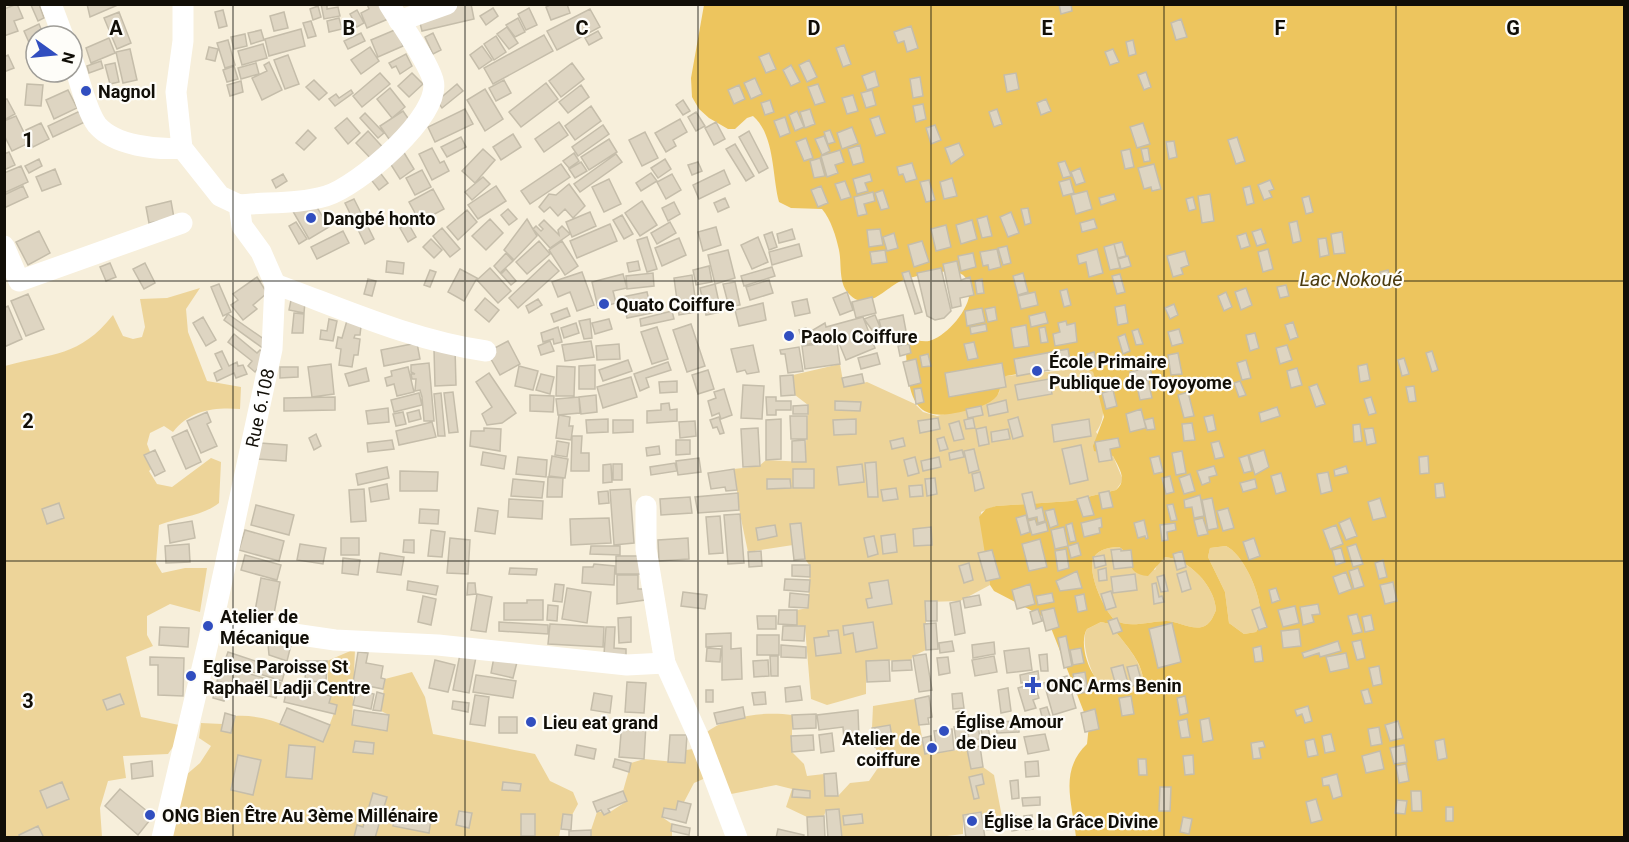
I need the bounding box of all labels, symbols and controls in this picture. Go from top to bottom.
text: A [109,16,123,40]
text: B [343,16,355,40]
text: C [575,16,589,40]
text: D [808,16,821,40]
text: E [1041,16,1053,40]
text: F [1275,16,1286,40]
text: G [1506,16,1520,40]
north arrow [24,24,84,84]
text: N [57,50,79,66]
place label: Nagnol [98,81,156,102]
marker: Nagnol [79,84,93,98]
text: 1 [22,128,34,152]
place label: Dangbé honto [323,208,435,229]
marker: Dangbé honto [304,211,318,225]
water label: Lac Nokoué [1300,267,1402,291]
place label: Quato Coiffure [616,294,735,315]
marker: Quato Coiffure [597,297,611,311]
place label: Paolo Coiffure [801,326,918,347]
marker: Paolo Coiffure [782,329,796,343]
place label: École Primaire Publique de Toyoyome [1049,351,1232,393]
marker: École Primaire Publique de Toyoyome [1030,364,1044,378]
street label: Rue 6.108 [241,366,278,449]
text: 2 [22,409,34,433]
place label: Atelier de Mécanique [220,606,310,648]
marker: Atelier de Mécanique [201,619,215,633]
place label: Eglise Paroisse St Raphaël Ladji Centre [203,656,370,698]
marker: Eglise Paroisse St Raphaël Ladji Centre [184,669,198,683]
place label: ONC Arms Benin [1046,675,1182,696]
marker: ONC Arms Benin [1024,676,1042,694]
text: 3 [22,689,34,713]
place label: Église Amour de Dieu [956,711,1064,753]
place label: Lieu eat grand [543,712,658,733]
marker: Lieu eat grand [524,715,538,729]
marker: Église Amour de Dieu [937,724,951,738]
place label: Atelier de coiffure [842,728,920,770]
marker: Atelier de coiffure [925,741,939,755]
place label: ONG Bien Être Au 3ème Millénaire [162,805,438,826]
marker: ONG Bien Être Au 3ème Millénaire [143,808,157,822]
place label: Église la Grâce Divine [984,811,1158,832]
marker: Église la Grâce Divine [965,814,979,828]

